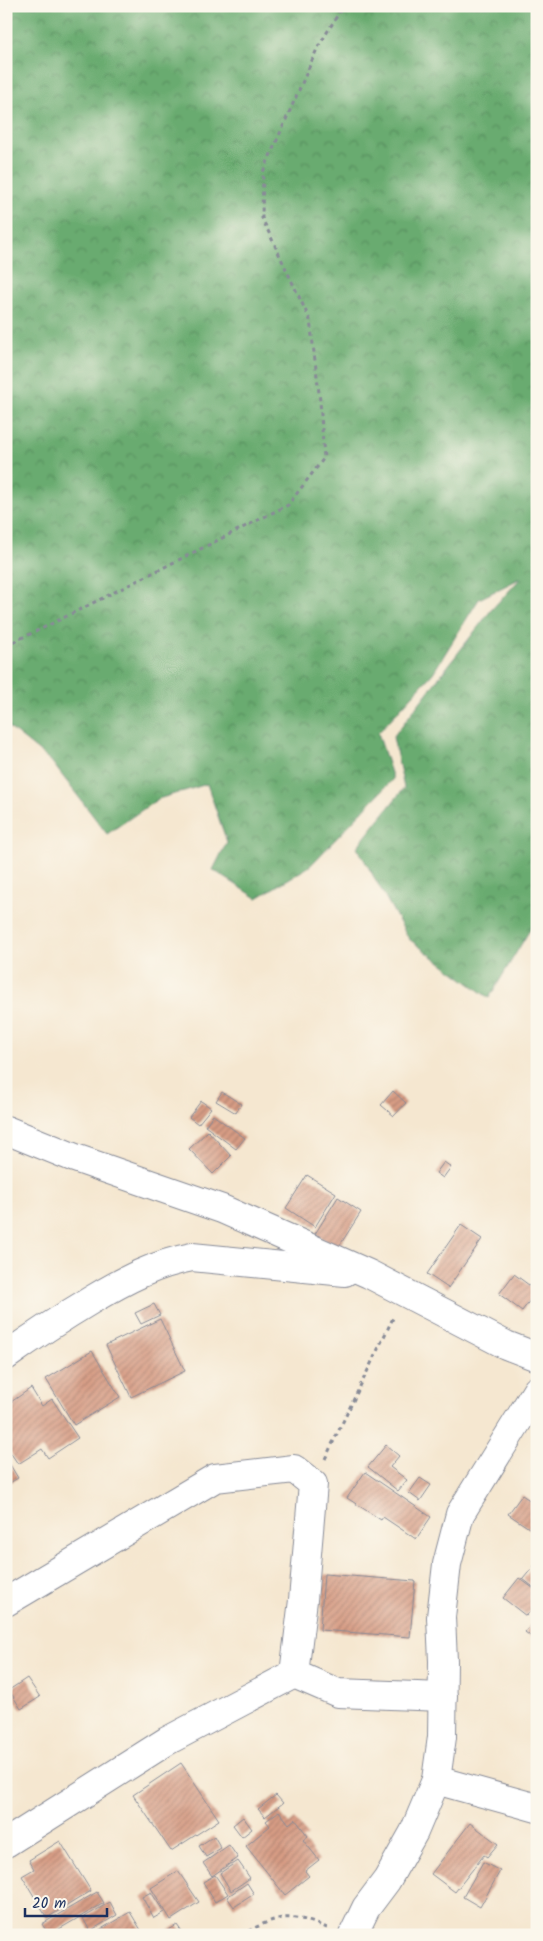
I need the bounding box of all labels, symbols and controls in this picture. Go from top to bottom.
scale bar [25,1886,108,1918]
text: 20 m [32,1892,66,1916]

